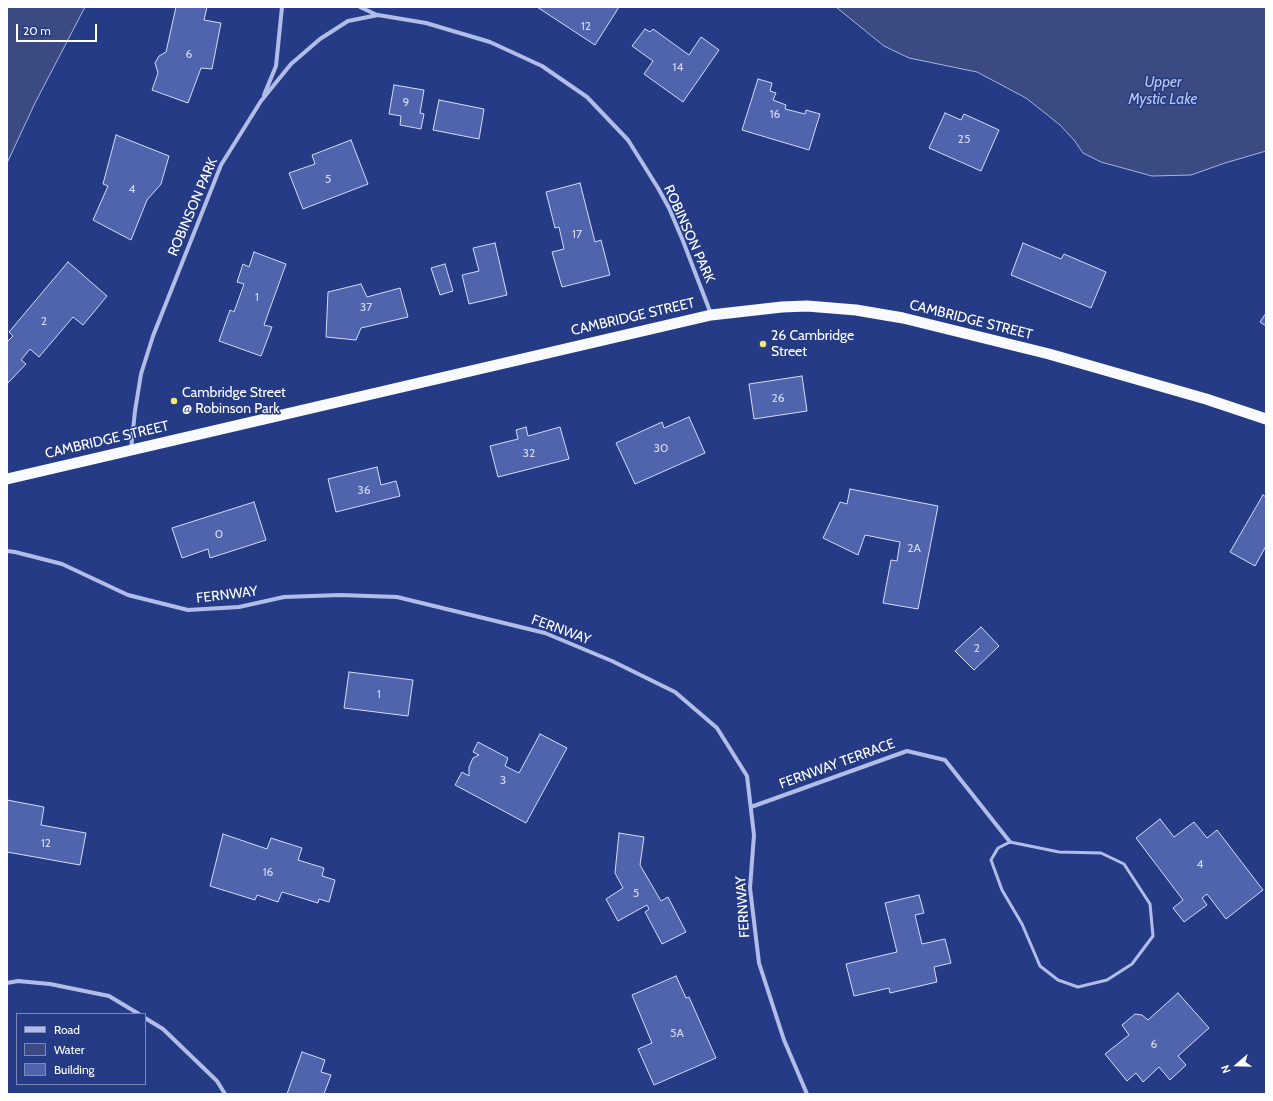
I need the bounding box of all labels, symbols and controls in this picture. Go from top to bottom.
scale bar [18,16,99,42]
house number: 12 [581,19,591,33]
text: 20 m [23,23,51,38]
house number: 6 [186,47,192,61]
house number: 14 [673,60,683,74]
water label: Upper Mystic Lake [1129,74,1197,109]
house number: 9 [403,95,409,109]
house number: 16 [770,107,780,121]
house number: 25 [958,132,970,146]
street label: ROBINSON PARK [165,155,221,259]
house number: 5 [325,172,331,186]
house number: 4 [129,182,135,196]
street label: ROBINSON PARK [660,182,718,286]
house number: 17 [572,227,582,241]
house number: 1 [255,290,259,304]
street label: CAMBRIDGE STREET [570,295,696,339]
street label: CAMBRIDGE STREET [908,297,1034,343]
house number: 37 [360,300,372,314]
house number: 2 [41,314,47,328]
place label: 26 Cambridge Street [771,328,854,360]
marker: 26 Cambridge Street [758,339,768,349]
place label: Cambridge Street @ Robinson Park [182,385,286,418]
house number: 26 [771,391,785,405]
marker: Cambridge Street @ Robinson Park [169,396,179,406]
street label: CAMBRIDGE STREET [44,418,170,462]
house number: 30 [654,441,668,455]
house number: 32 [523,446,535,460]
house number: 36 [357,483,371,497]
house number: 0 [215,527,223,541]
house number: 2A [907,541,921,555]
street label: FERNWAY [195,583,259,607]
street label: FERNWAY [529,612,593,648]
house number: 2 [974,641,980,655]
house number: 1 [377,687,381,701]
street label: FERNWAY TERRACE [777,735,897,793]
house number: 3 [500,773,506,787]
house number: 12 [41,836,51,850]
house number: 4 [1197,857,1203,871]
house number: 16 [263,865,273,879]
street label: FERNWAY [732,876,754,938]
house number: 5 [633,886,639,900]
legend [16,1013,146,1085]
text: Road [54,1022,80,1037]
house number: 5A [670,1026,684,1040]
house number: 6 [1151,1037,1157,1051]
text: Water [54,1042,84,1057]
north arrow [1217,1045,1257,1085]
text: Building [54,1062,95,1077]
text: N [1218,1063,1234,1075]

